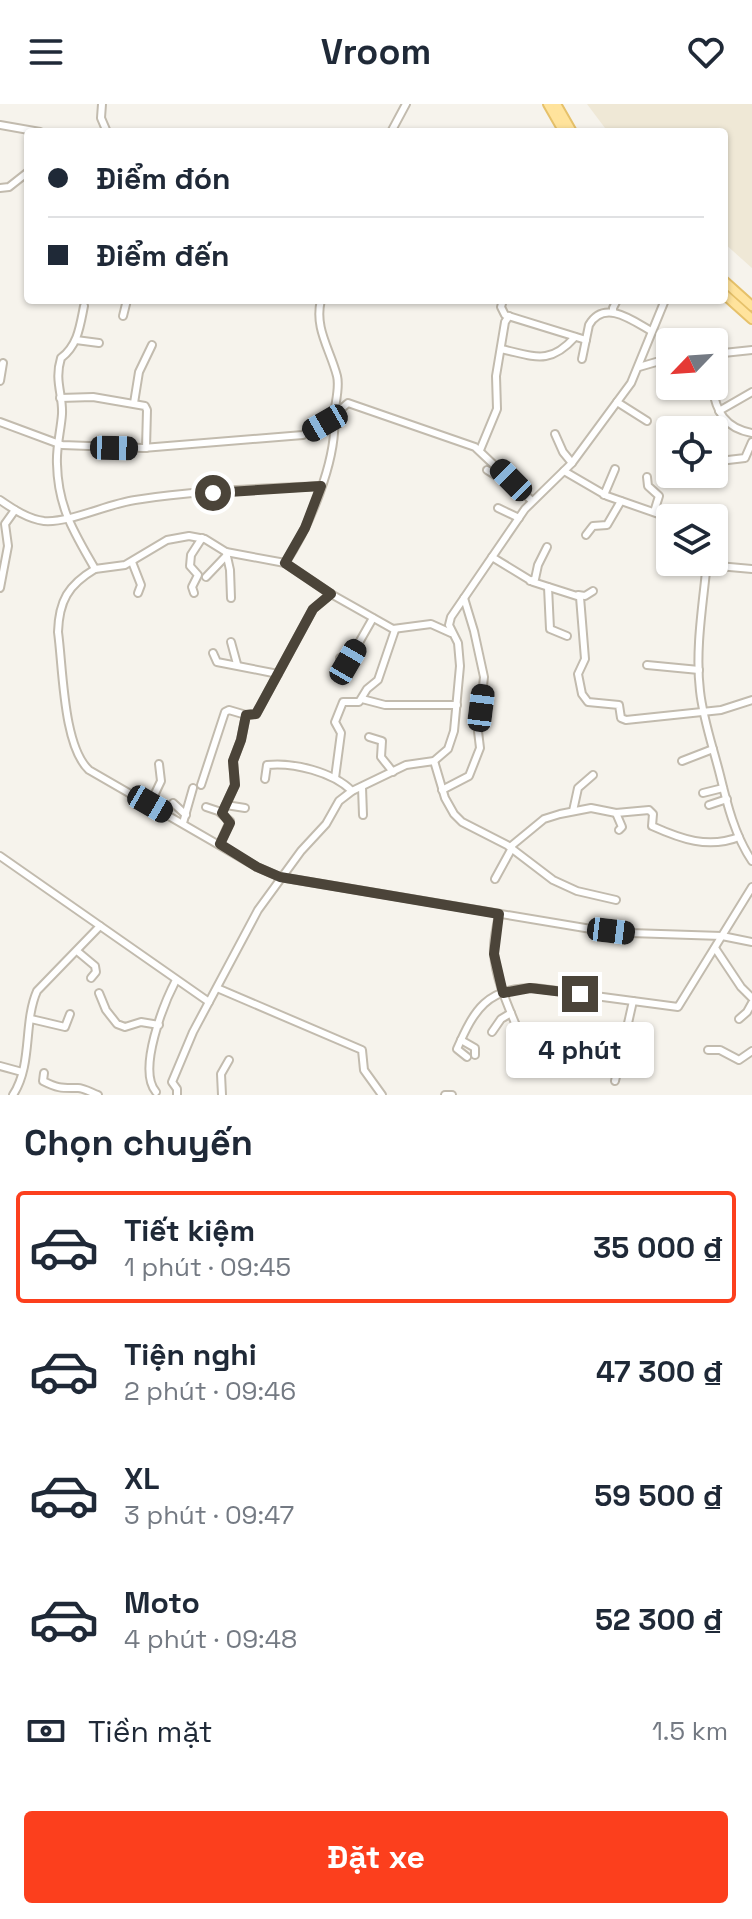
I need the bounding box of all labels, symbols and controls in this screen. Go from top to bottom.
text: Vroom [321,29,431,75]
icon: menu [24,30,68,74]
icon: heart [684,30,728,74]
text: Điểm đón [96,159,231,198]
text: Điểm đến [96,236,229,275]
north arrow [656,328,728,400]
map controls [656,328,728,576]
car [298,401,352,445]
button: locate [656,416,728,488]
car [90,436,138,460]
car [486,455,536,505]
route start [195,475,231,511]
button: layers [656,504,728,576]
car [326,635,370,689]
car [466,683,496,733]
car [123,782,177,826]
car [586,916,636,946]
route end [562,976,598,1012]
callout: 4 phút [506,1022,654,1078]
text: 4 phút [538,1033,622,1067]
text: Chọn chuyến [24,1120,253,1166]
icon: car [28,1211,100,1283]
text: Tiết kiệm [124,1211,255,1250]
text: 35 000 ₫ [593,1228,724,1267]
text: 1 phút · 09:45 [124,1250,291,1284]
icon: car [28,1335,100,1407]
text: Tiện nghi [124,1335,257,1374]
text: 47 300 ₫ [596,1352,724,1391]
text: 2 phút · 09:46 [124,1374,296,1408]
icon: car [28,1459,100,1531]
text: XL [124,1459,160,1498]
text: 59 500 ₫ [594,1476,724,1515]
text: 3 phút · 09:47 [124,1498,294,1532]
icon: car [28,1583,100,1655]
text: Moto [124,1583,200,1622]
text: 52 300 ₫ [595,1600,724,1639]
text: 4 phút · 09:48 [124,1622,297,1656]
icon: cash [24,1709,68,1753]
text: Tiền mặt [88,1712,212,1751]
text: 1.5 km [652,1714,728,1748]
button: Đặt xe [24,1811,728,1903]

